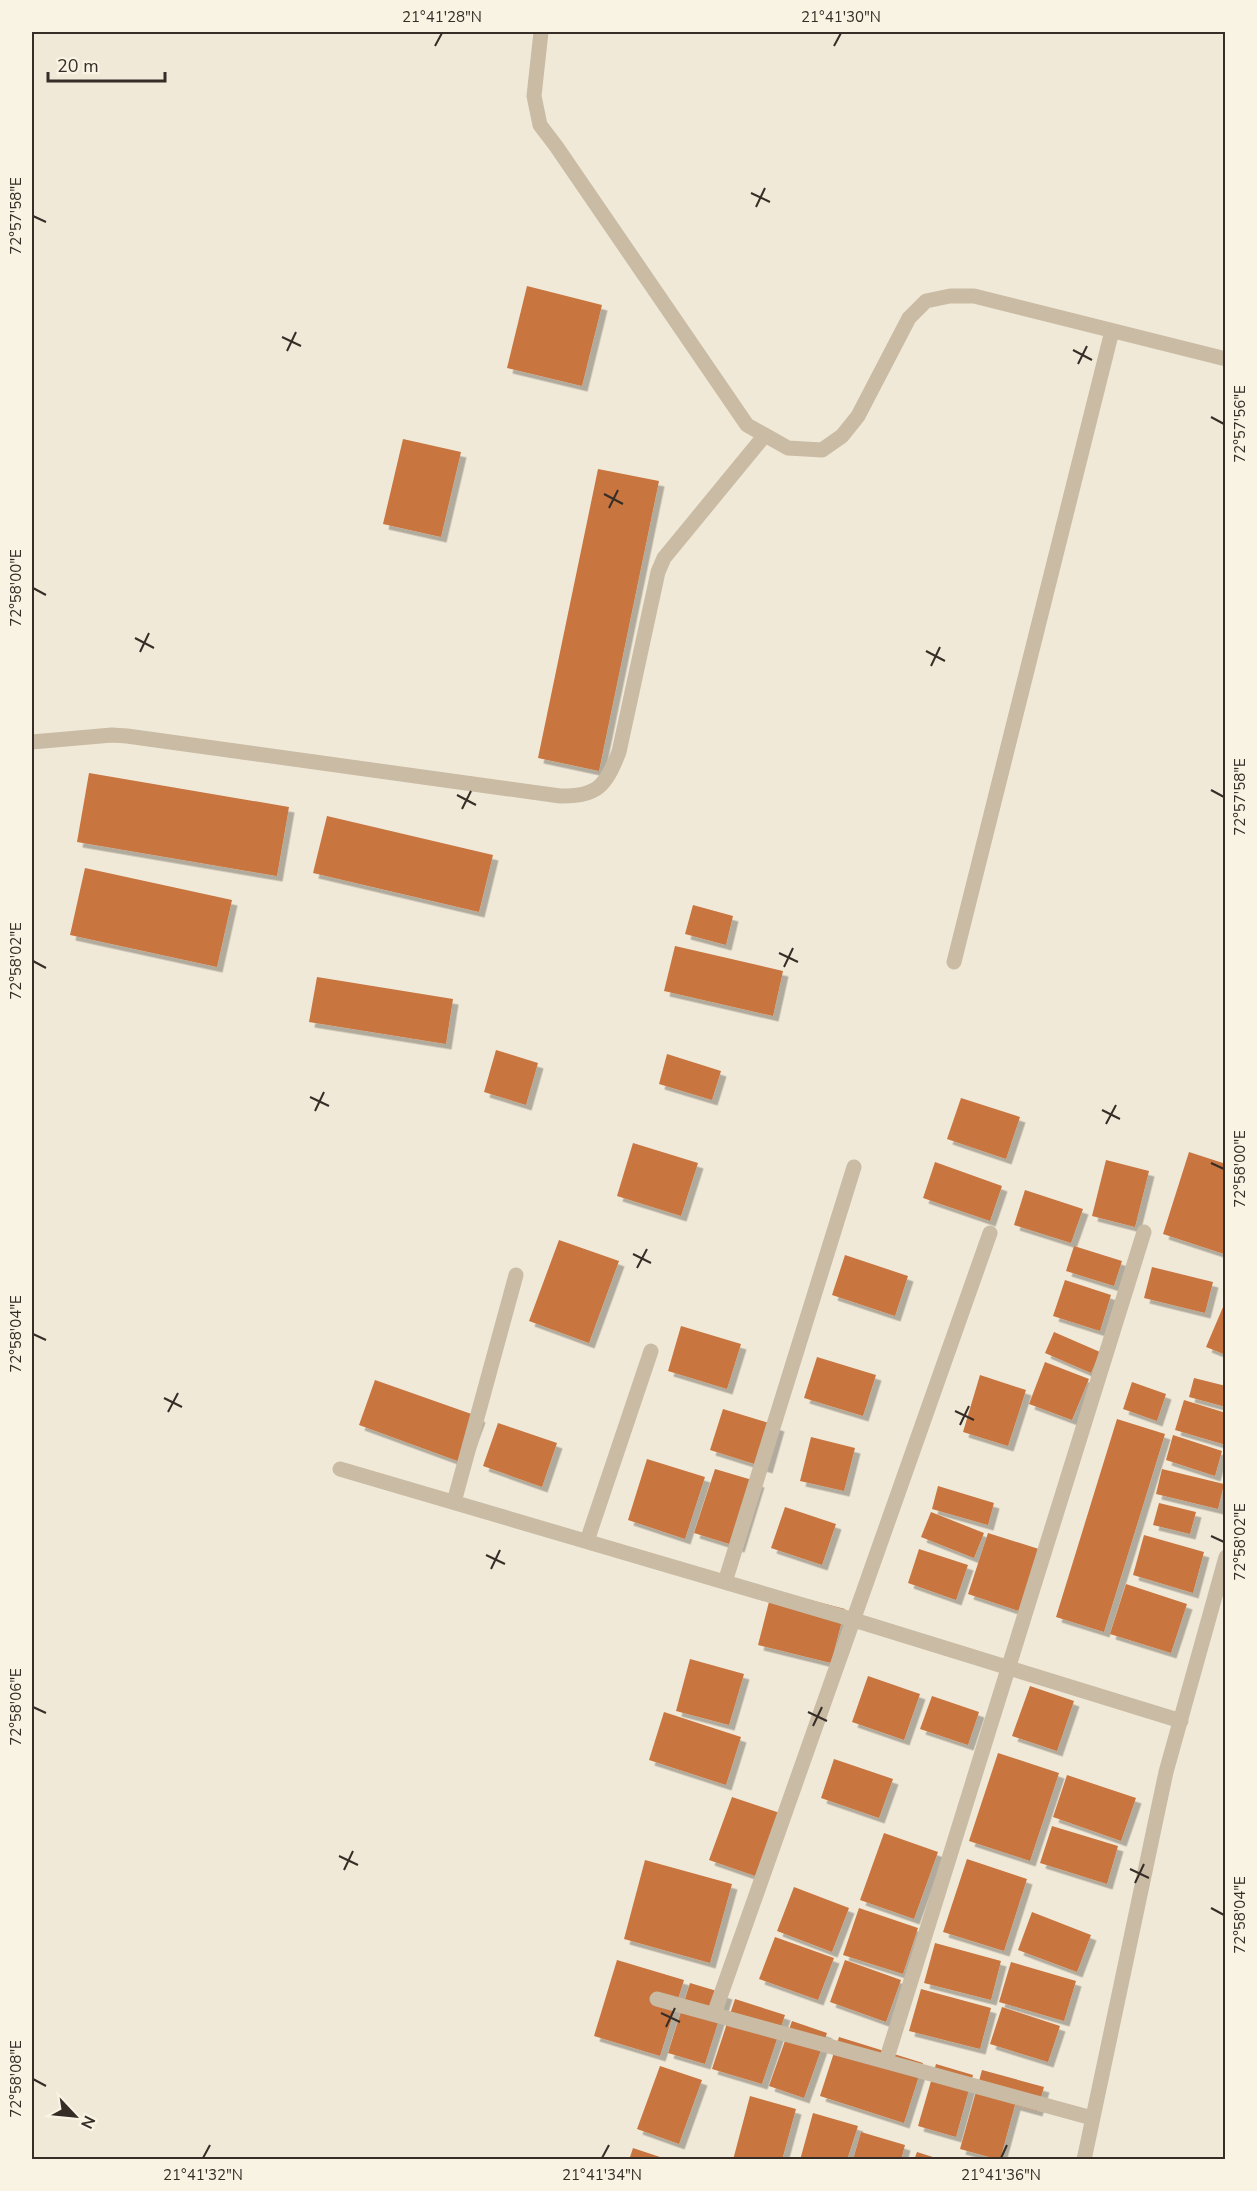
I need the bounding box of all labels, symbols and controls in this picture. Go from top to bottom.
text: 21°41'28"N [402,7,482,27]
text: 21°41'30"N [801,7,881,27]
scale bar [48,45,165,83]
text: 20 m [57,54,99,78]
text: 72°57'58"E [6,177,26,255]
text: 72°57'56"E [1230,385,1250,463]
text: 72°58'00"E [6,549,26,627]
text: 72°57'58"E [1230,758,1250,836]
text: 72°58'02"E [6,922,26,1000]
text: 72°58'00"E [1230,1130,1250,1208]
text: 72°58'04"E [6,1295,26,1373]
text: 72°58'02"E [1230,1503,1250,1581]
text: 72°58'06"E [6,1668,26,1746]
text: 72°58'04"E [1230,1876,1250,1954]
text: 72°58'08"E [6,2040,26,2118]
north arrow [45,2086,105,2146]
text: N [75,2112,100,2132]
text: 21°41'32"N [163,2165,243,2185]
text: 21°41'34"N [562,2165,642,2185]
text: 21°41'36"N [961,2165,1041,2185]

